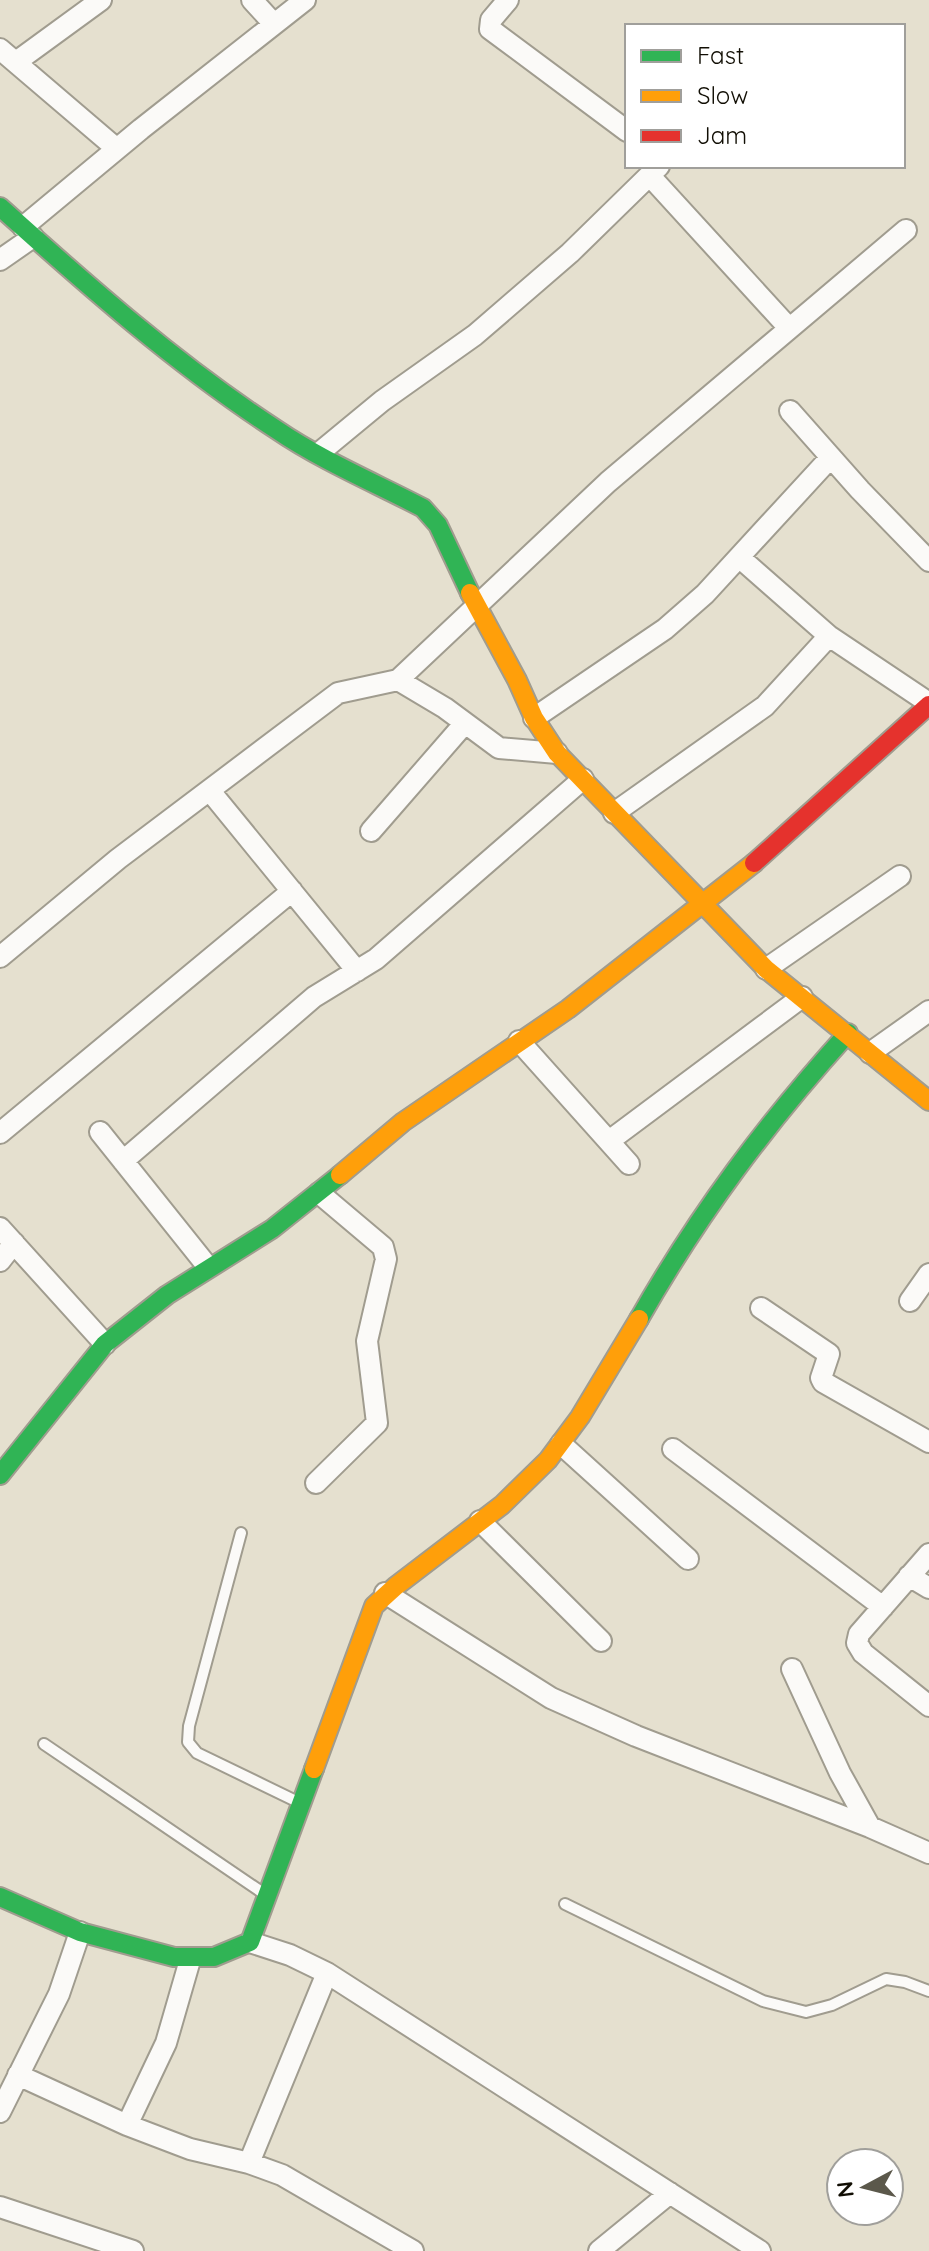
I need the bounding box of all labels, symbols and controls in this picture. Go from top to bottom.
legend [625,24,905,168]
text: Fast [697,40,744,70]
text: Slow [697,80,748,110]
text: Jam [697,120,747,150]
north arrow [825,2147,905,2227]
text: N [830,2180,860,2199]

